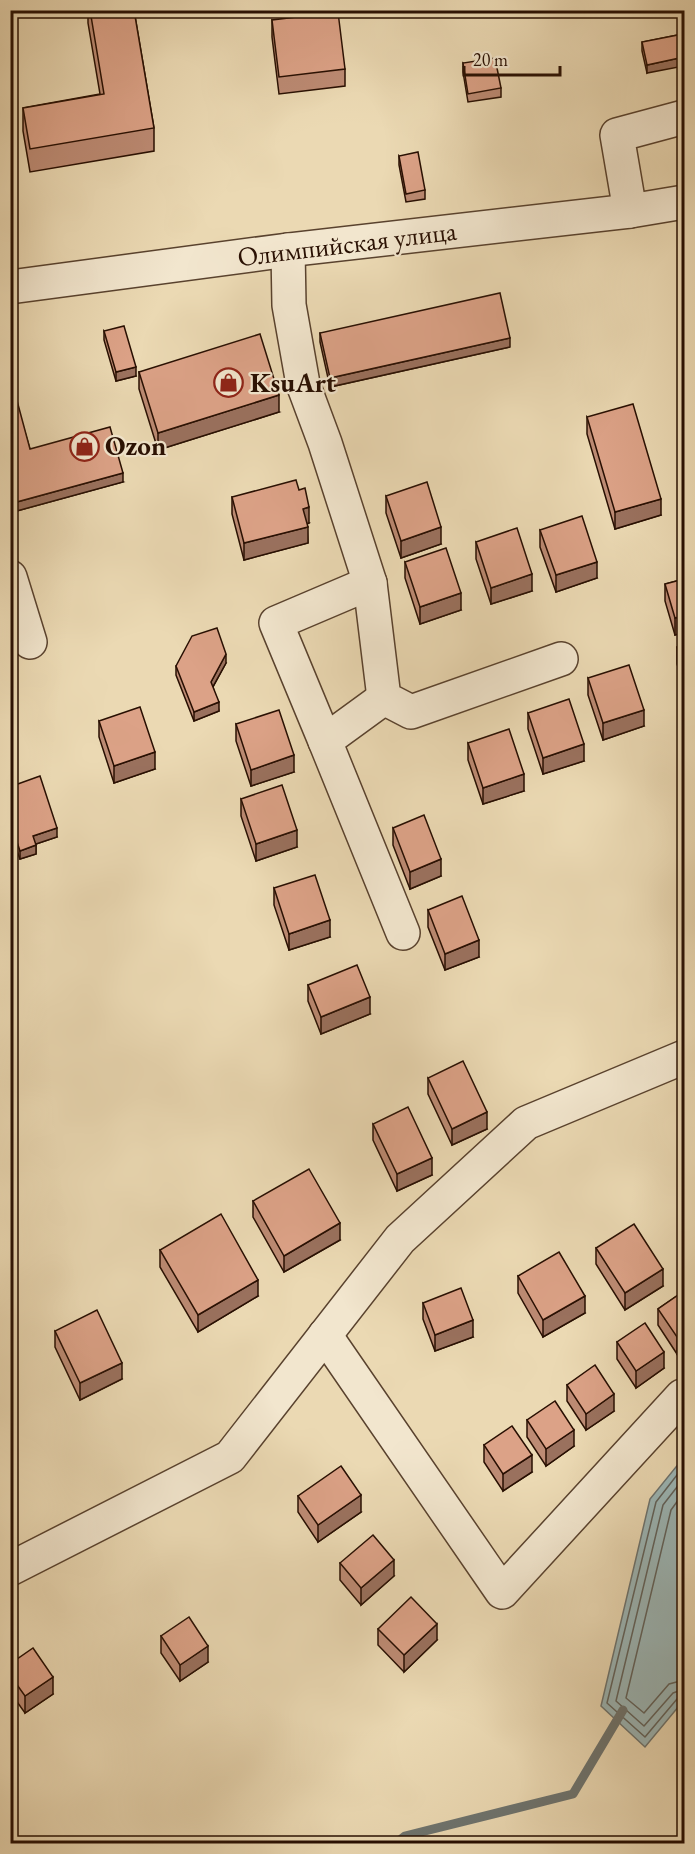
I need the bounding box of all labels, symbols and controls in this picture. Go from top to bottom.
scale bar [464,39,560,77]
text: 20 m [473,48,508,71]
street label: Олимпийская улица [235,213,459,274]
place label: KsuArt [250,365,336,400]
shop icon: KsuArt [213,367,245,399]
place label: Ozon [105,428,166,463]
shop icon: Ozon [68,430,100,462]

